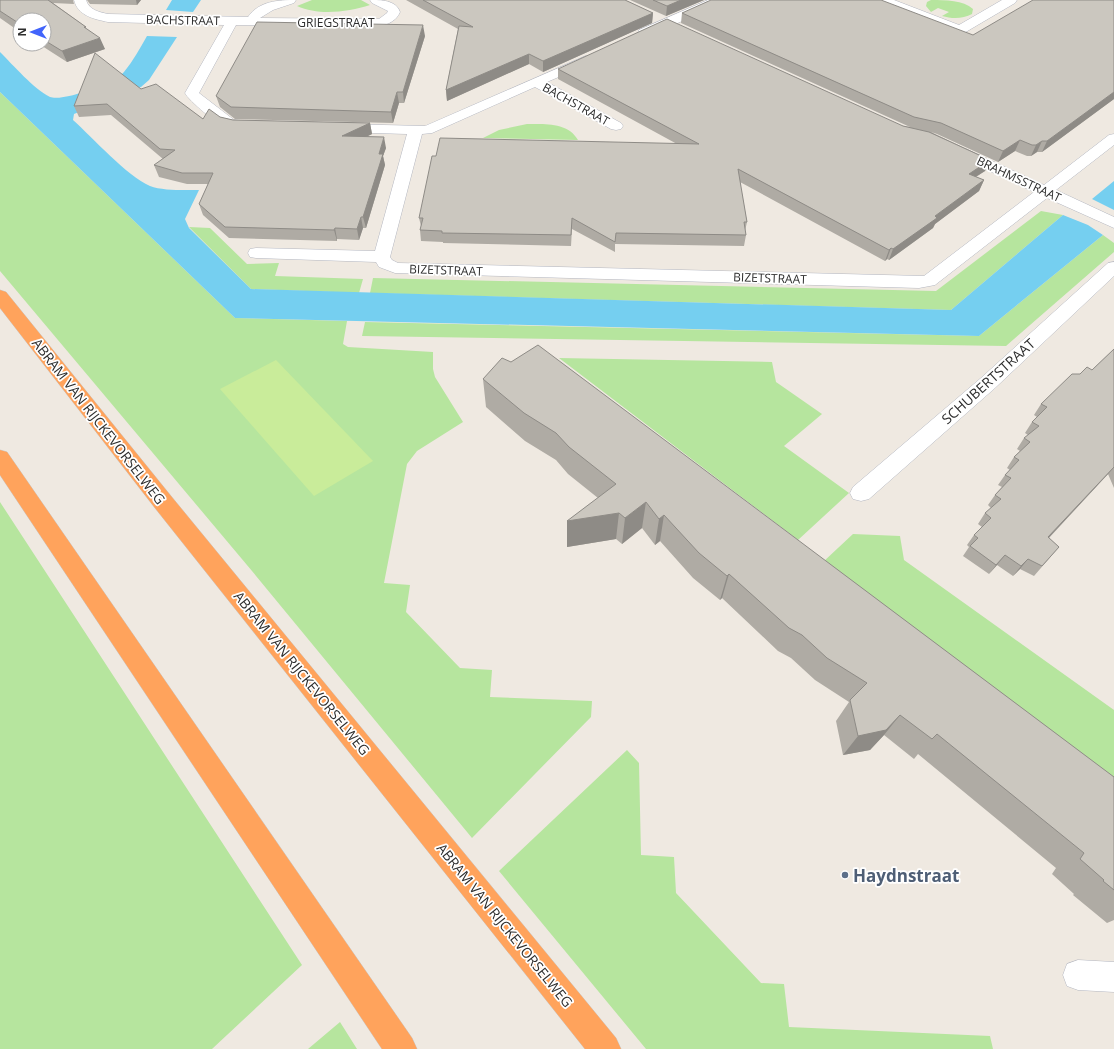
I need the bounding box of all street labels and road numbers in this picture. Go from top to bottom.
street label: BACHSTRAAT [146,11,221,29]
street label: GRIEGSTRAAT [297,14,375,31]
street label: BACHSTRAAT [539,79,613,130]
street label: BRAHMSSTRAAT [974,152,1064,206]
street label: BIZETSTRAAT [409,260,483,280]
street label: BIZETSTRAAT [733,268,807,288]
street label: ABRAM VAN RIJCKEVORSELWEG [28,334,170,508]
street label: SCHUBERTSTRAAT [937,334,1039,428]
street label: ABRAM VAN RIJCKEVORSELWEG [230,587,374,759]
street label: ABRAM VAN RIJCKEVORSELWEG [433,839,577,1011]

